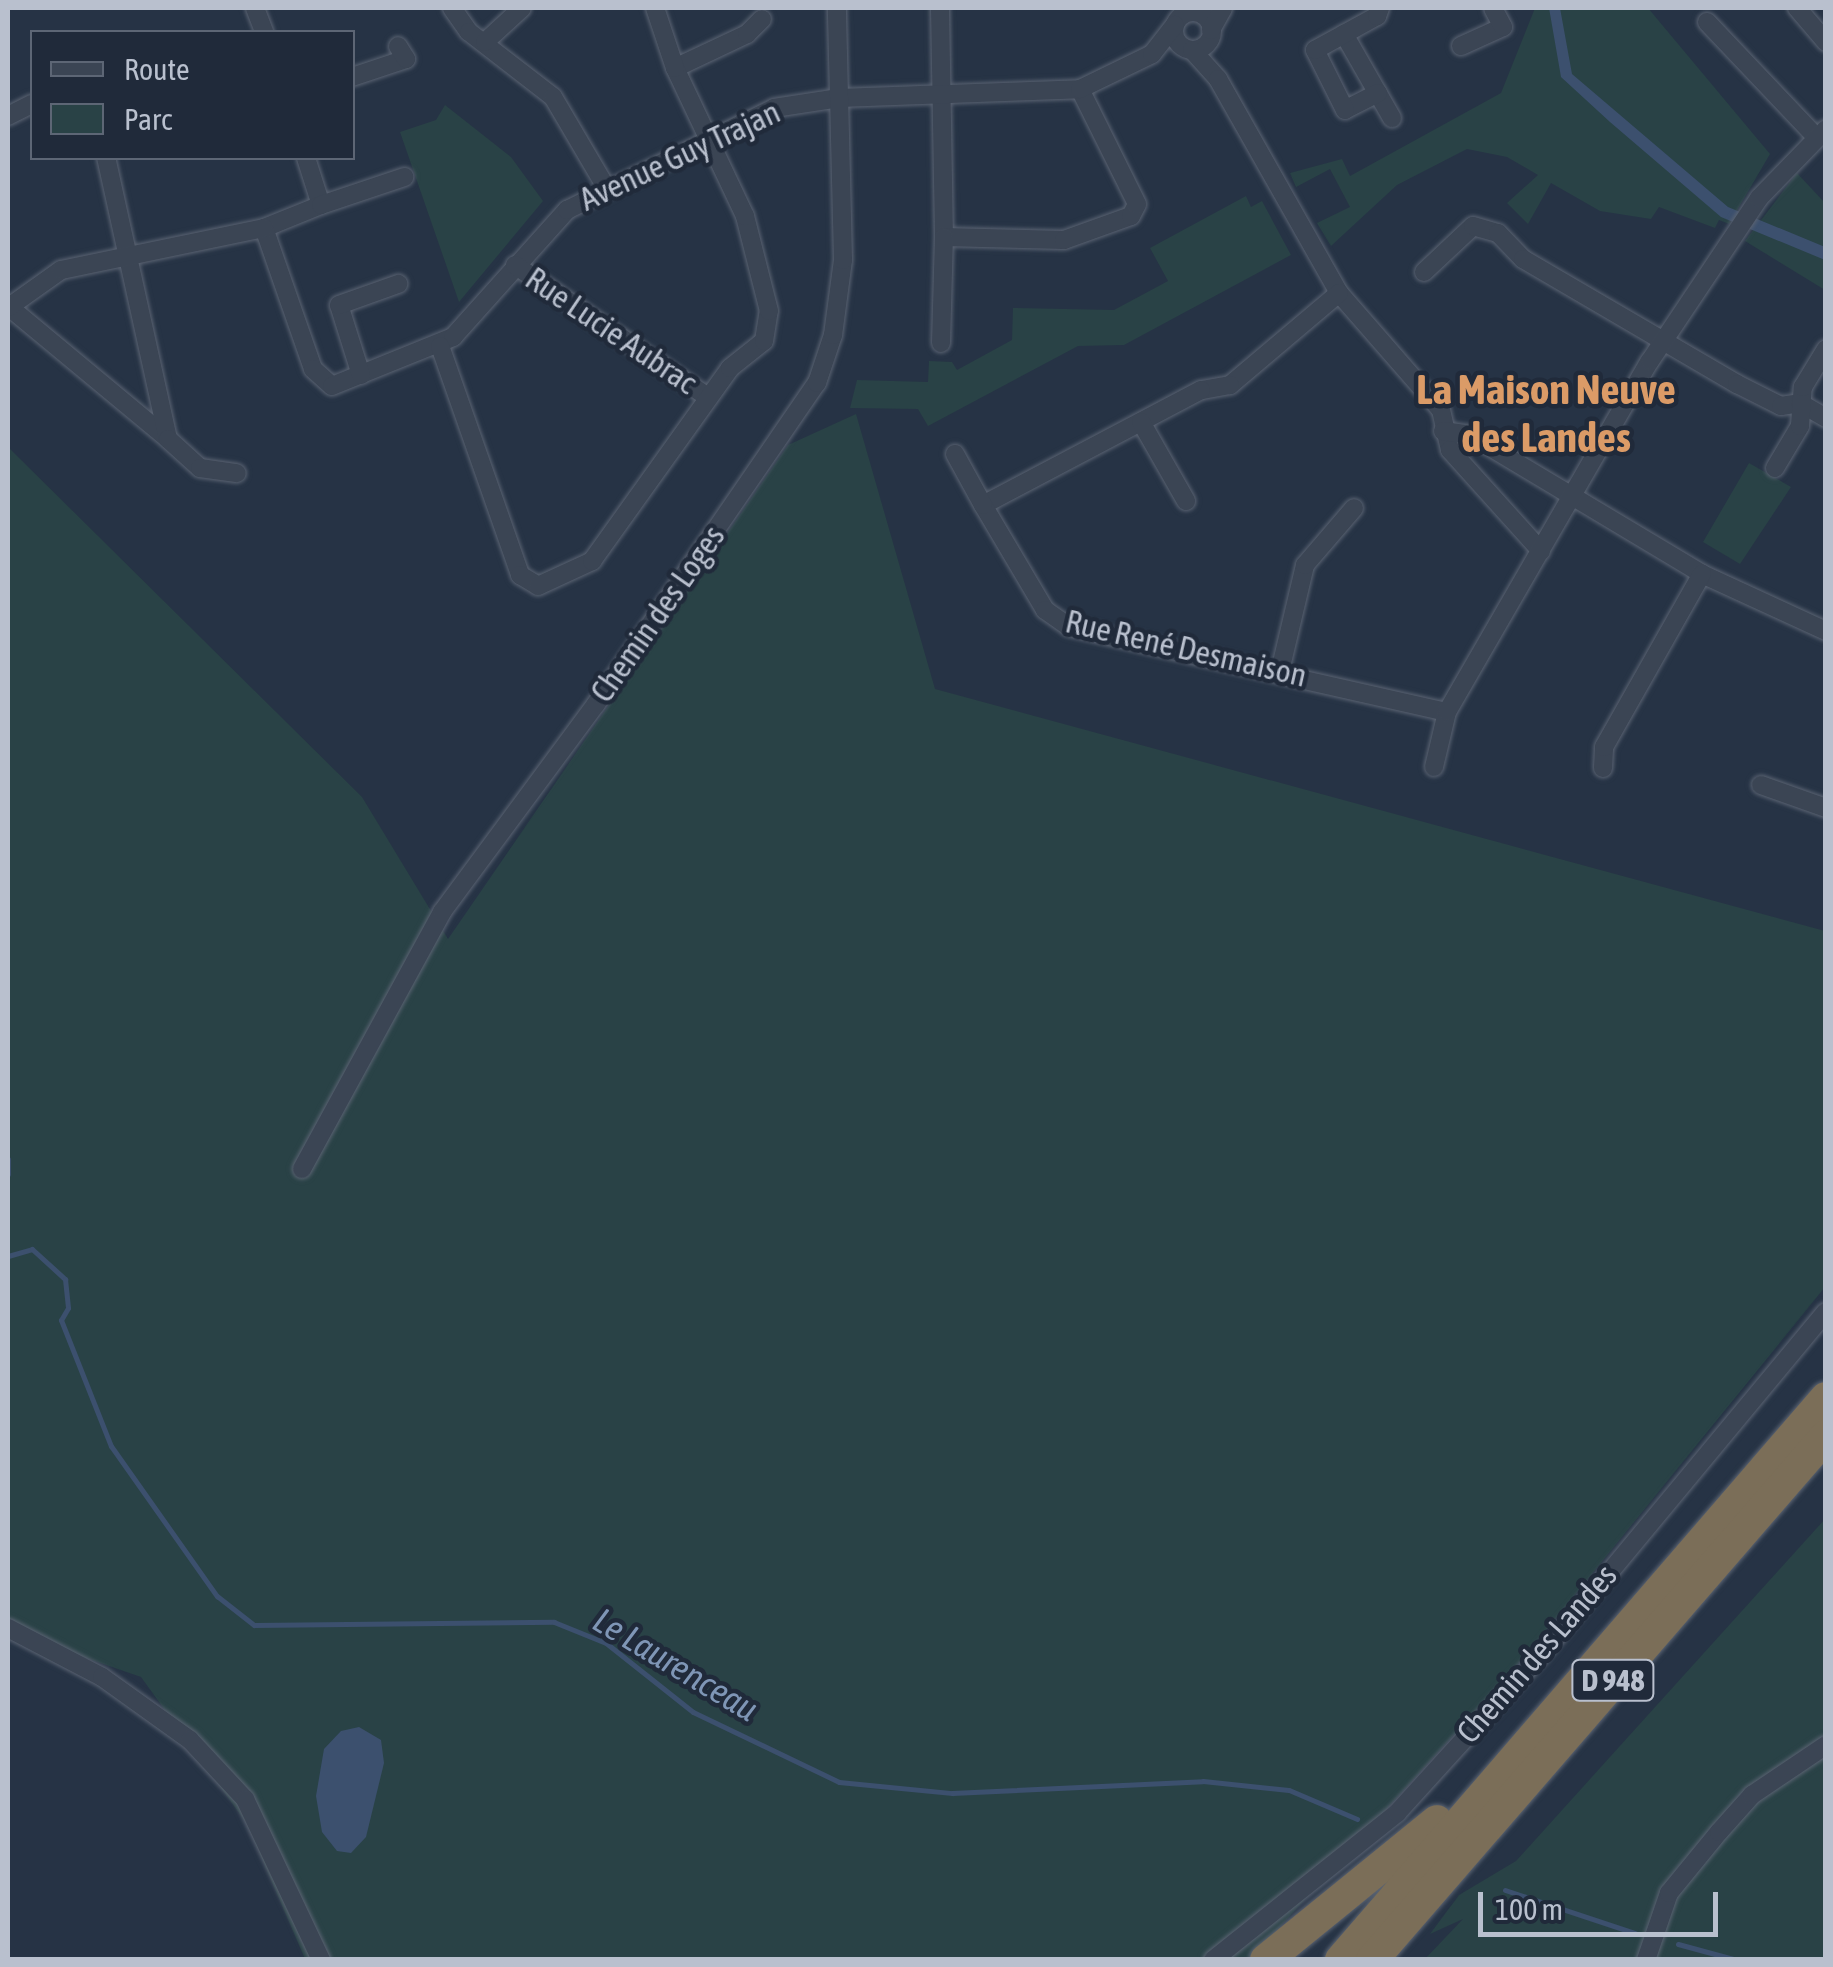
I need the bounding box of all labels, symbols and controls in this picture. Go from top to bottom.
legend [30,30,355,160]
text: Route [124,52,190,86]
street label: Avenue Guy Trajan [574,93,786,219]
text: Parc [124,102,172,136]
street label: Rue Lucie Aubrac [518,260,704,402]
district label: La Maison Neuve des Landes [1416,364,1676,462]
street label: Chemin des Loges [583,518,733,710]
street label: Rue René Desmaison [1062,603,1310,695]
street label: Chemin des Landes [1449,1557,1625,1751]
water label: Le Laurenceau [586,1599,766,1729]
road number: D 948 [1570,1655,1656,1705]
scale bar [1483,1872,1723,1934]
text: 100 m [1495,1892,1563,1926]

